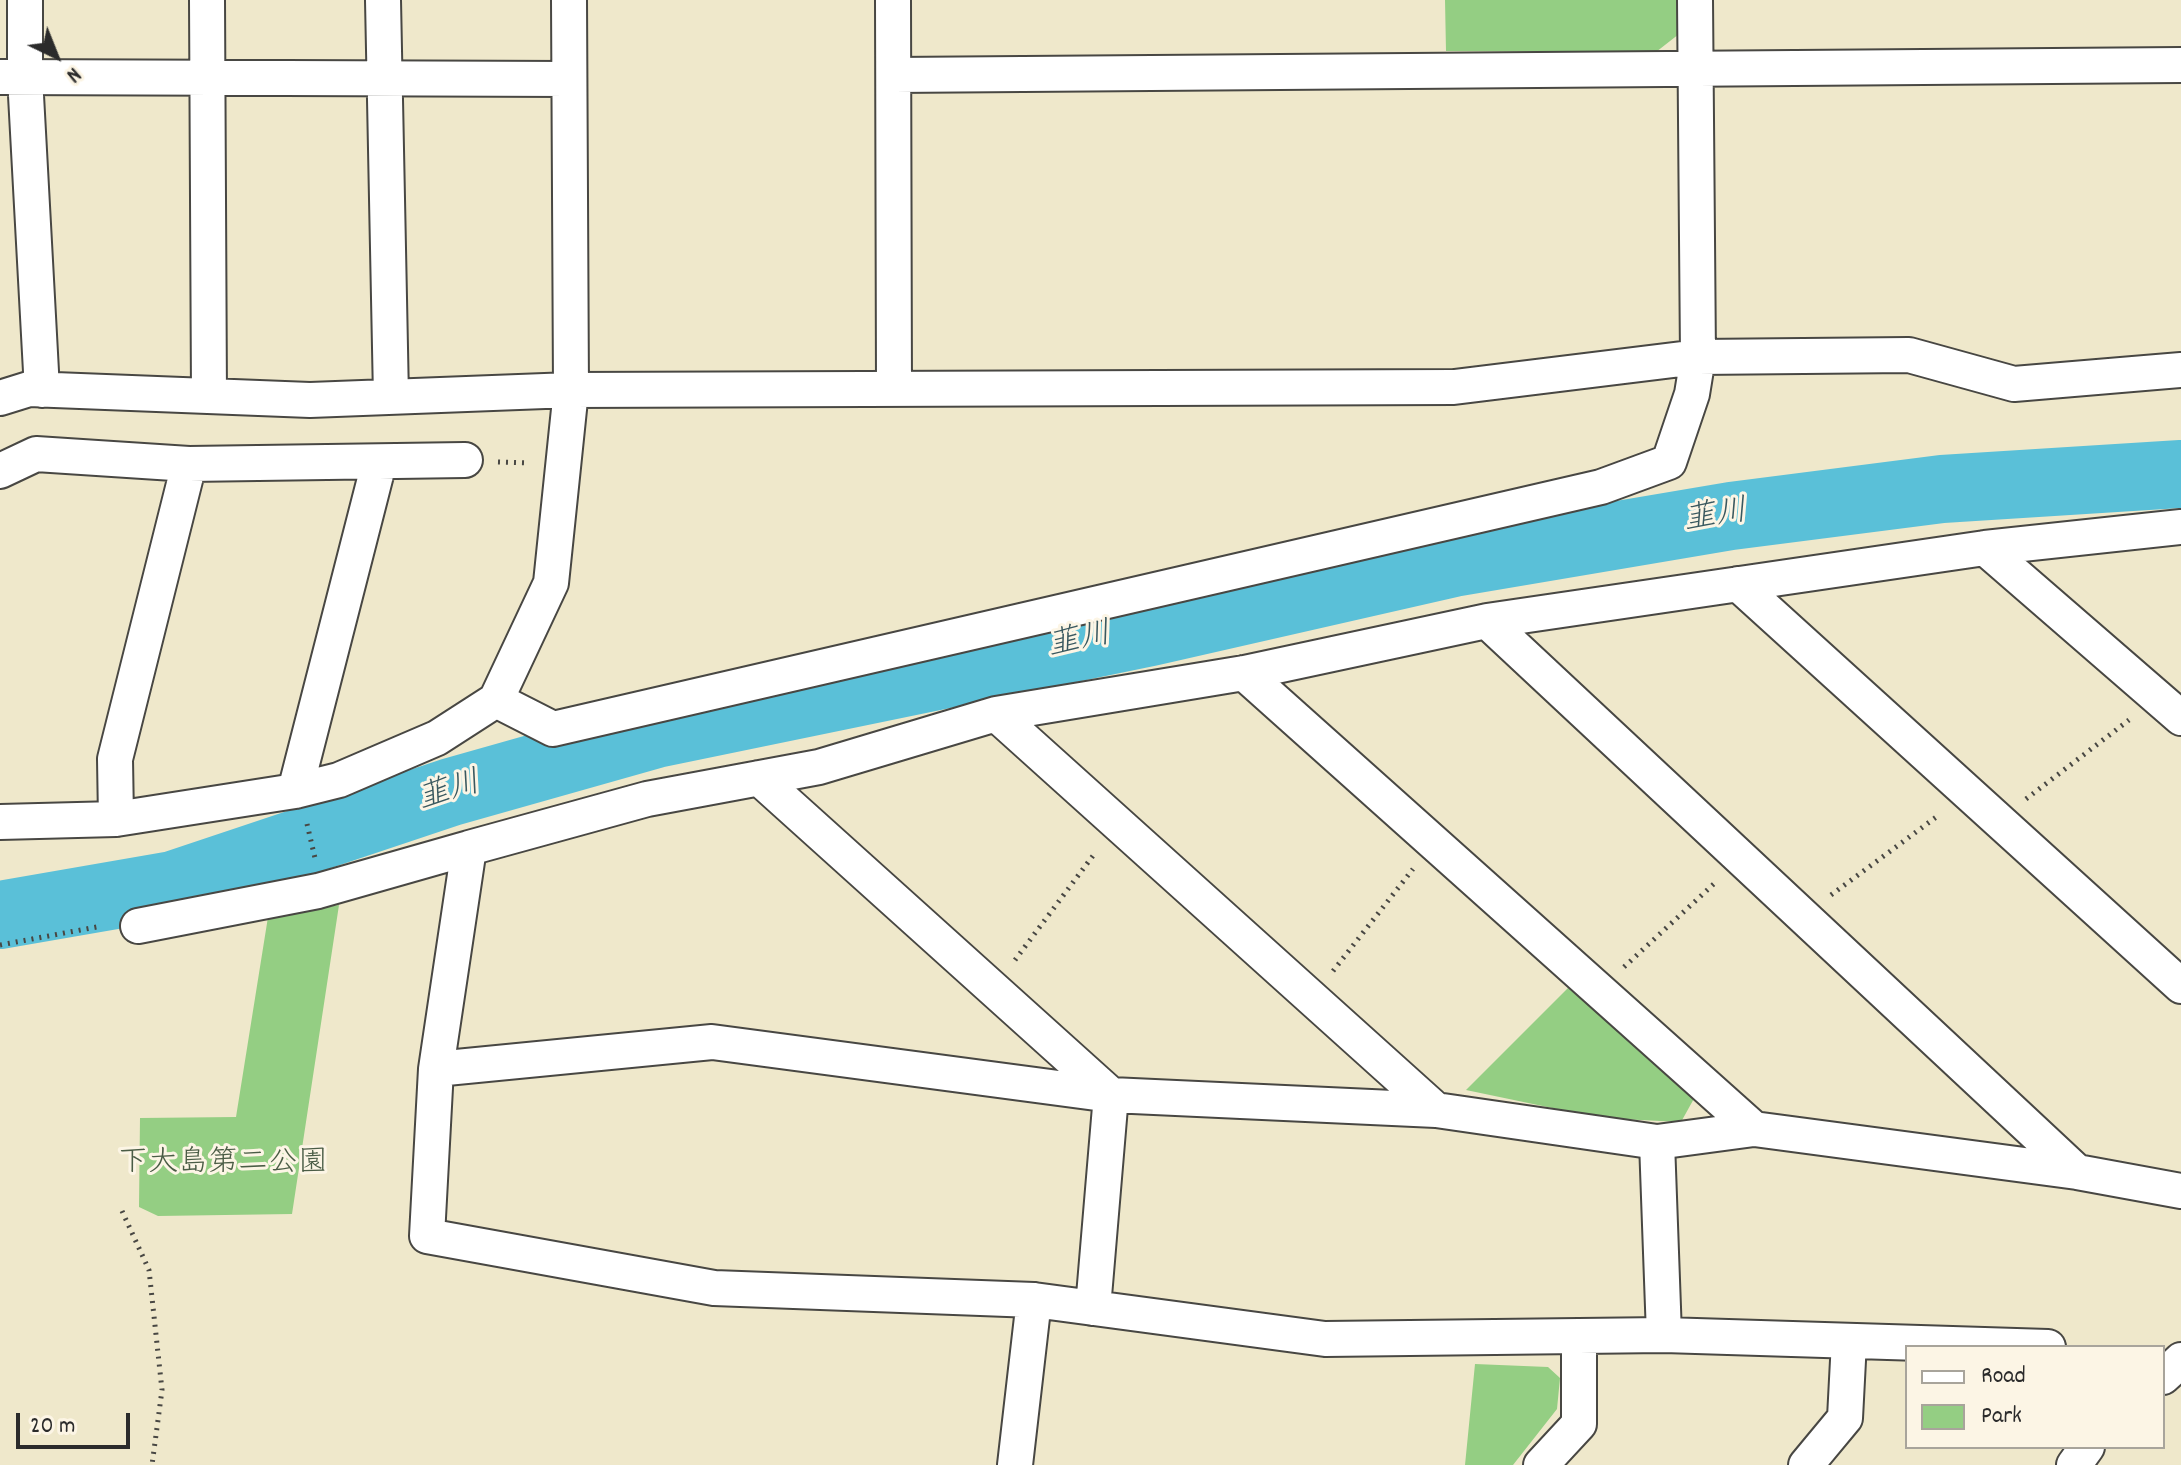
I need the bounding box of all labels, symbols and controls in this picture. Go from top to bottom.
north arrow [16,16,96,96]
text: N [58,59,87,89]
water label: 韮川 [1681,495,1751,543]
water label: 韮川 [1045,618,1115,668]
water label: 韮川 [414,766,486,822]
park label: 下大島第二公園 [118,1148,328,1184]
legend [1905,1345,2165,1449]
text: Road [1981,1360,2026,1394]
scale bar [20,1397,134,1447]
text: Park [1981,1400,2022,1434]
text: 20 m [30,1410,76,1444]

